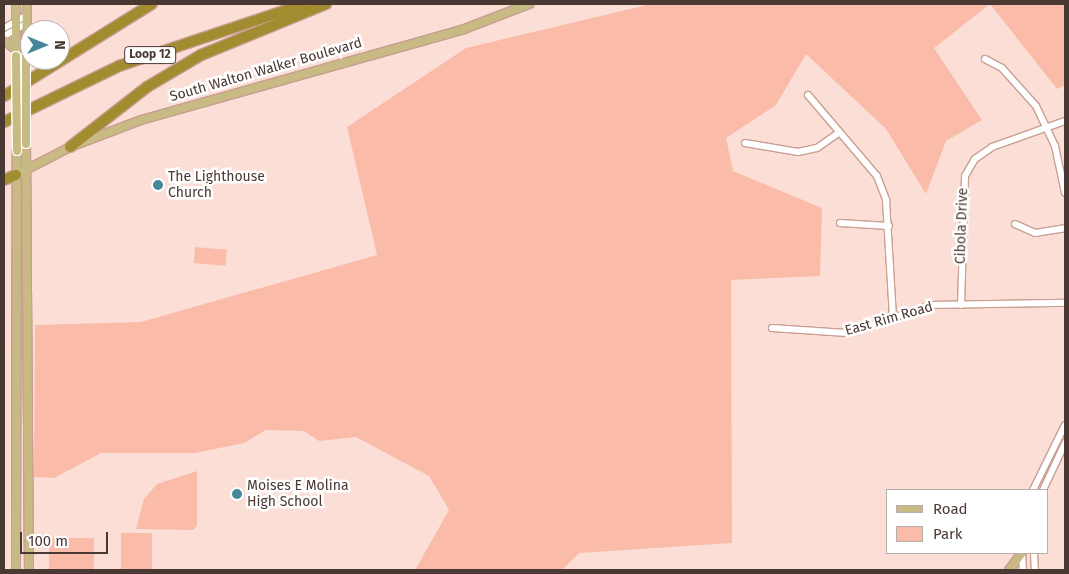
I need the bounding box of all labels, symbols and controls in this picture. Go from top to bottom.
north arrow [20,20,70,70]
street label: South Walton Walker Boulevard [168,34,364,106]
text: N [51,40,68,50]
road number: Loop 12 [124,46,176,64]
place label: The Lighthouse Church [168,169,265,202]
marker: The Lighthouse Church [152,179,164,191]
street label: Cibola Drive [952,187,972,265]
street label: East Rim Road [843,298,935,340]
place label: Moises E Molina High School [247,478,349,511]
marker: Moises E Molina High School [231,488,243,500]
legend [886,489,1049,554]
text: Road [933,500,968,518]
scale bar [22,522,110,554]
text: Park [933,525,963,543]
text: 100 m [28,532,68,550]

